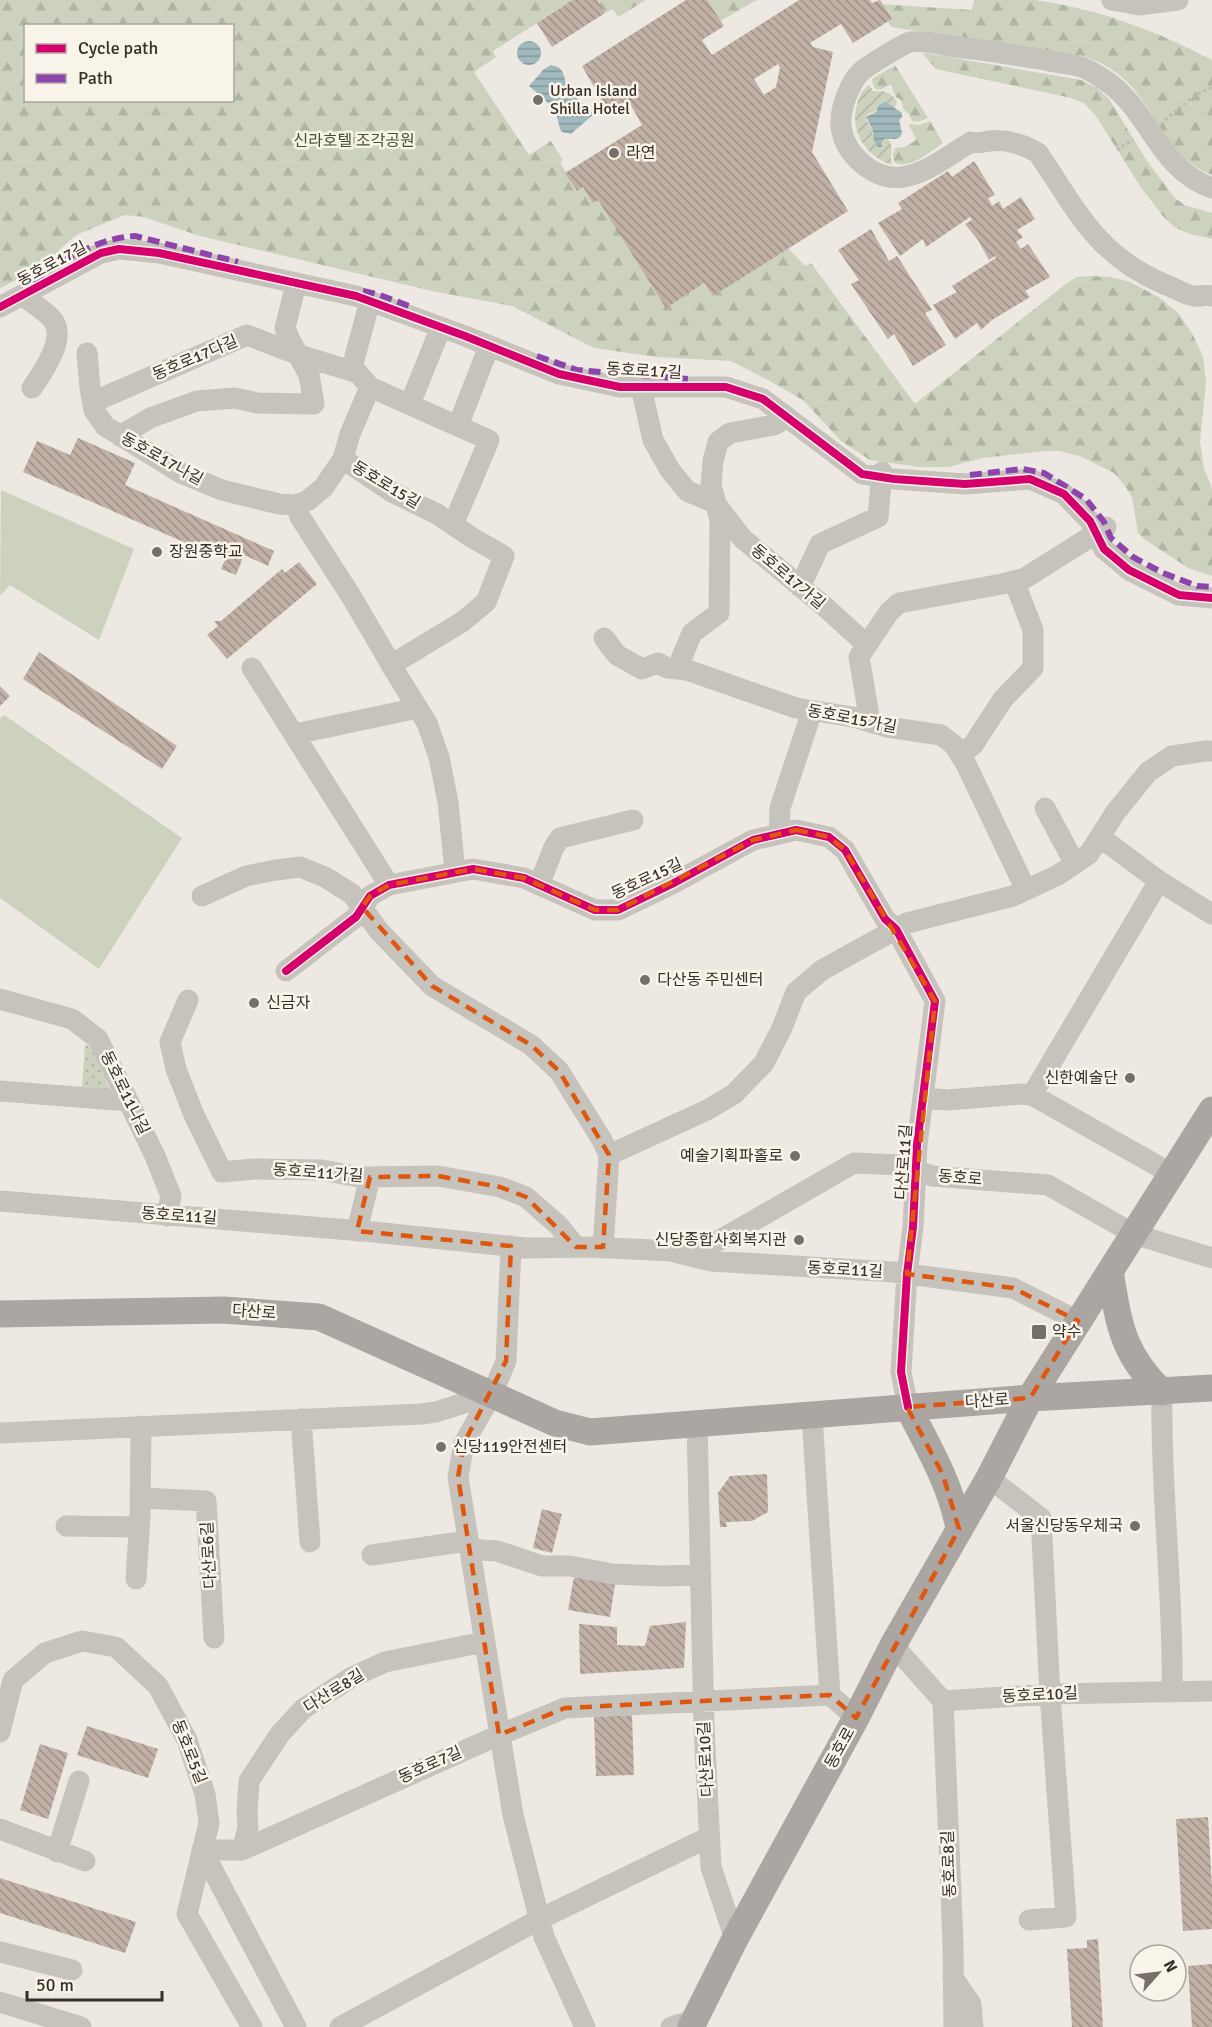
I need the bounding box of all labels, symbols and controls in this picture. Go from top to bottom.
legend [24,24,234,102]
text: Cycle path [78,37,158,59]
text: Path [78,67,113,89]
place label: Urban Island Shilla Hotel [550,81,637,119]
marker: Urban Island Shilla Hotel [531,93,545,107]
park label: 신라호텔 조각공원 [293,131,415,151]
place label: 라연 [626,143,655,163]
marker: 라연 [607,146,621,160]
street label: 동호로17길 [14,237,90,291]
street label: 동호로17다길 [149,331,241,385]
street label: 동호로17길 [605,359,683,383]
street label: 동호로17나길 [117,428,207,490]
street label: 동호로15길 [348,457,424,513]
street label: 동호로17가길 [747,540,829,614]
place label: 장원중학교 [169,542,243,562]
marker: 장원중학교 [150,545,164,559]
street label: 동호로15가길 [805,701,899,737]
street label: 동호로15길 [608,854,686,904]
place label: 다산동 주민센터 [657,970,764,990]
marker: 다산동 주민센터 [638,973,652,987]
place label: 신금자 [266,993,310,1013]
marker: 신금자 [247,996,261,1010]
street label: 동호로11나길 [96,1048,154,1138]
place label: 신한예술단 [1044,1068,1118,1088]
marker: 신한예술단 [1123,1071,1137,1085]
street label: 다산로11길 [891,1123,917,1201]
place label: 예술기획파홀로 [680,1146,783,1166]
marker: 예술기획파홀로 [788,1149,802,1163]
street label: 동호로11가길 [272,1160,364,1186]
street label: 동호로 [937,1166,983,1190]
street label: 동호로11길 [140,1203,218,1229]
place label: 신당종합사회복지관 [655,1230,787,1250]
marker: 신당종합사회복지관 [792,1233,806,1247]
street label: 동호로11길 [806,1258,884,1282]
street label: 다산로 [231,1300,277,1324]
place label: 약수 [1052,1322,1081,1342]
marker: 약수 [1030,1323,1048,1341]
street label: 다산로 [964,1389,1010,1413]
place label: 신당119안전센터 [453,1437,567,1457]
marker: 신당119안전센터 [434,1440,448,1454]
place label: 서울신당동우체국 [1005,1516,1123,1536]
marker: 서울신당동우체국 [1128,1519,1142,1533]
street label: 다산로6길 [197,1521,221,1589]
street label: 다산로8길 [300,1665,368,1717]
street label: 동호로10길 [1001,1683,1079,1707]
street label: 동호로5길 [167,1717,211,1787]
street label: 다산로10길 [694,1720,718,1798]
street label: 동호로 [821,1724,860,1772]
street label: 동호로7길 [395,1742,465,1788]
street label: 동호로8길 [938,1830,960,1898]
north arrow [1128,1943,1188,2003]
text: N [1159,1957,1182,1976]
scale bar [27,1964,162,2002]
text: 50 m [36,1974,74,1996]

